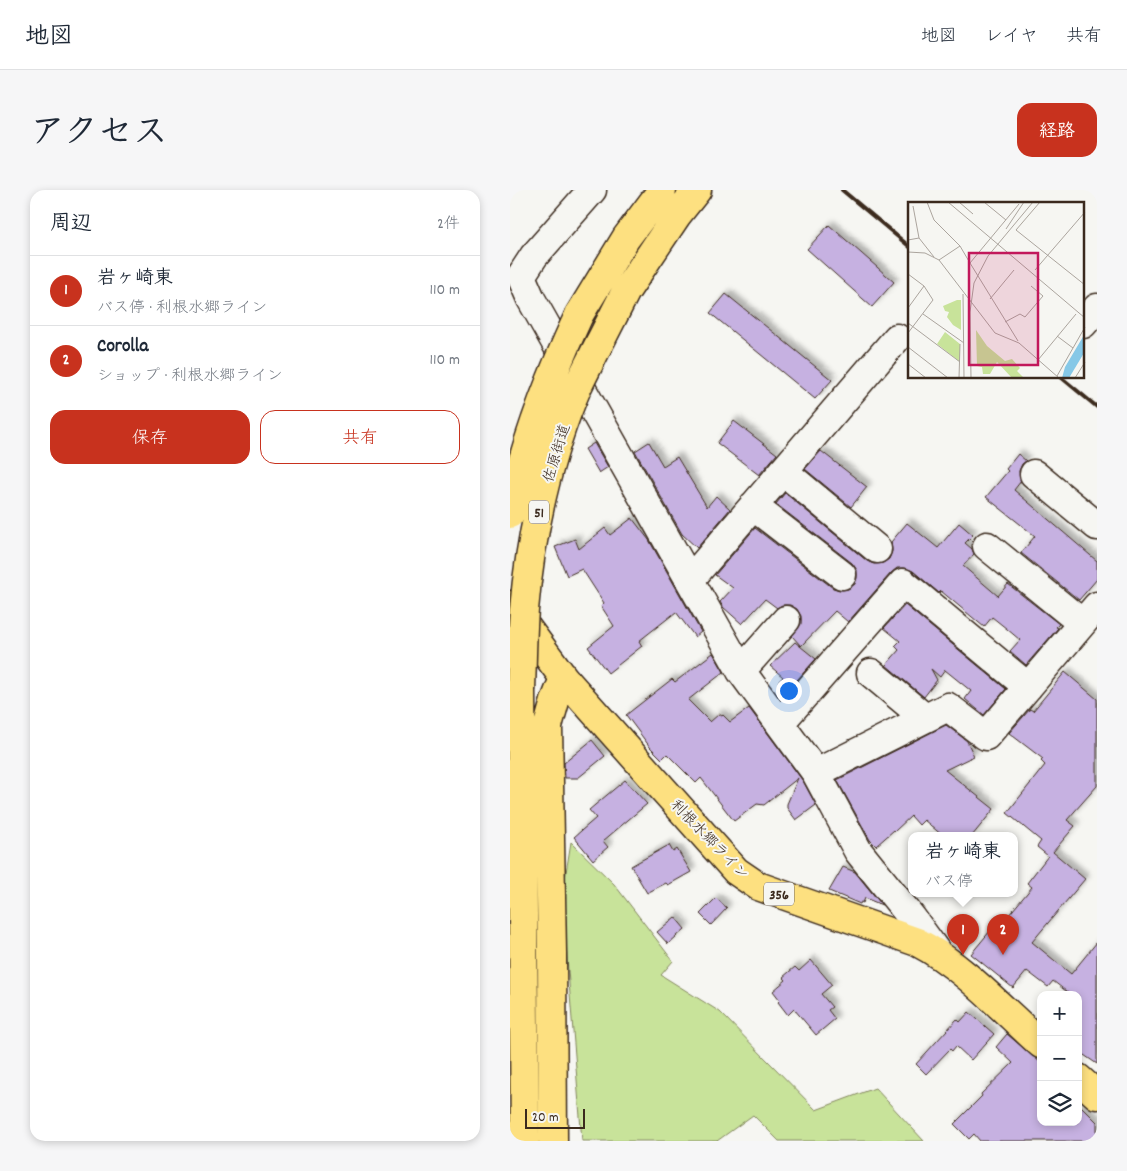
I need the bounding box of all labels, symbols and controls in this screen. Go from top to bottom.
text: 地図 [25,21,73,55]
text: 地図 [921,25,957,50]
text: レイヤ [985,25,1038,50]
text: 共有 [1066,25,1102,50]
button: 経路 [1017,103,1097,157]
text: アクセス [30,110,168,160]
inset map [908,202,1084,379]
text: 周辺 [50,210,92,240]
text: 2件 [437,213,460,236]
text: 岩ヶ崎東 [97,266,173,293]
text: 1 [64,279,68,302]
text: 110 m [430,279,460,302]
text: バス停 · 利根水郷ライン [97,297,267,320]
text: Corolla [97,334,148,361]
text: 2 [63,349,70,372]
text: 110 m [430,349,460,372]
text: ショップ · 利根水郷ライン [97,365,283,388]
button: 保存 [50,410,250,464]
button: 共有 [260,410,460,464]
street label: 佐原街道 [539,422,577,485]
road number: 51 [529,501,549,524]
your location [776,678,802,704]
street label: 利根水郷ライン [664,795,753,886]
popup [908,832,1018,897]
text: 岩ヶ崎東 [925,840,1001,867]
text: バス停 [925,871,973,894]
road number: 356 [764,882,794,906]
pin: 1 [947,914,979,955]
pin: 2 [987,914,1019,955]
map controls [1037,991,1082,1126]
button: + [1037,991,1082,1036]
button: − [1037,1036,1082,1081]
button: layers [1037,1081,1082,1126]
scale bar [525,1106,585,1129]
text: 20 m [532,1108,559,1128]

